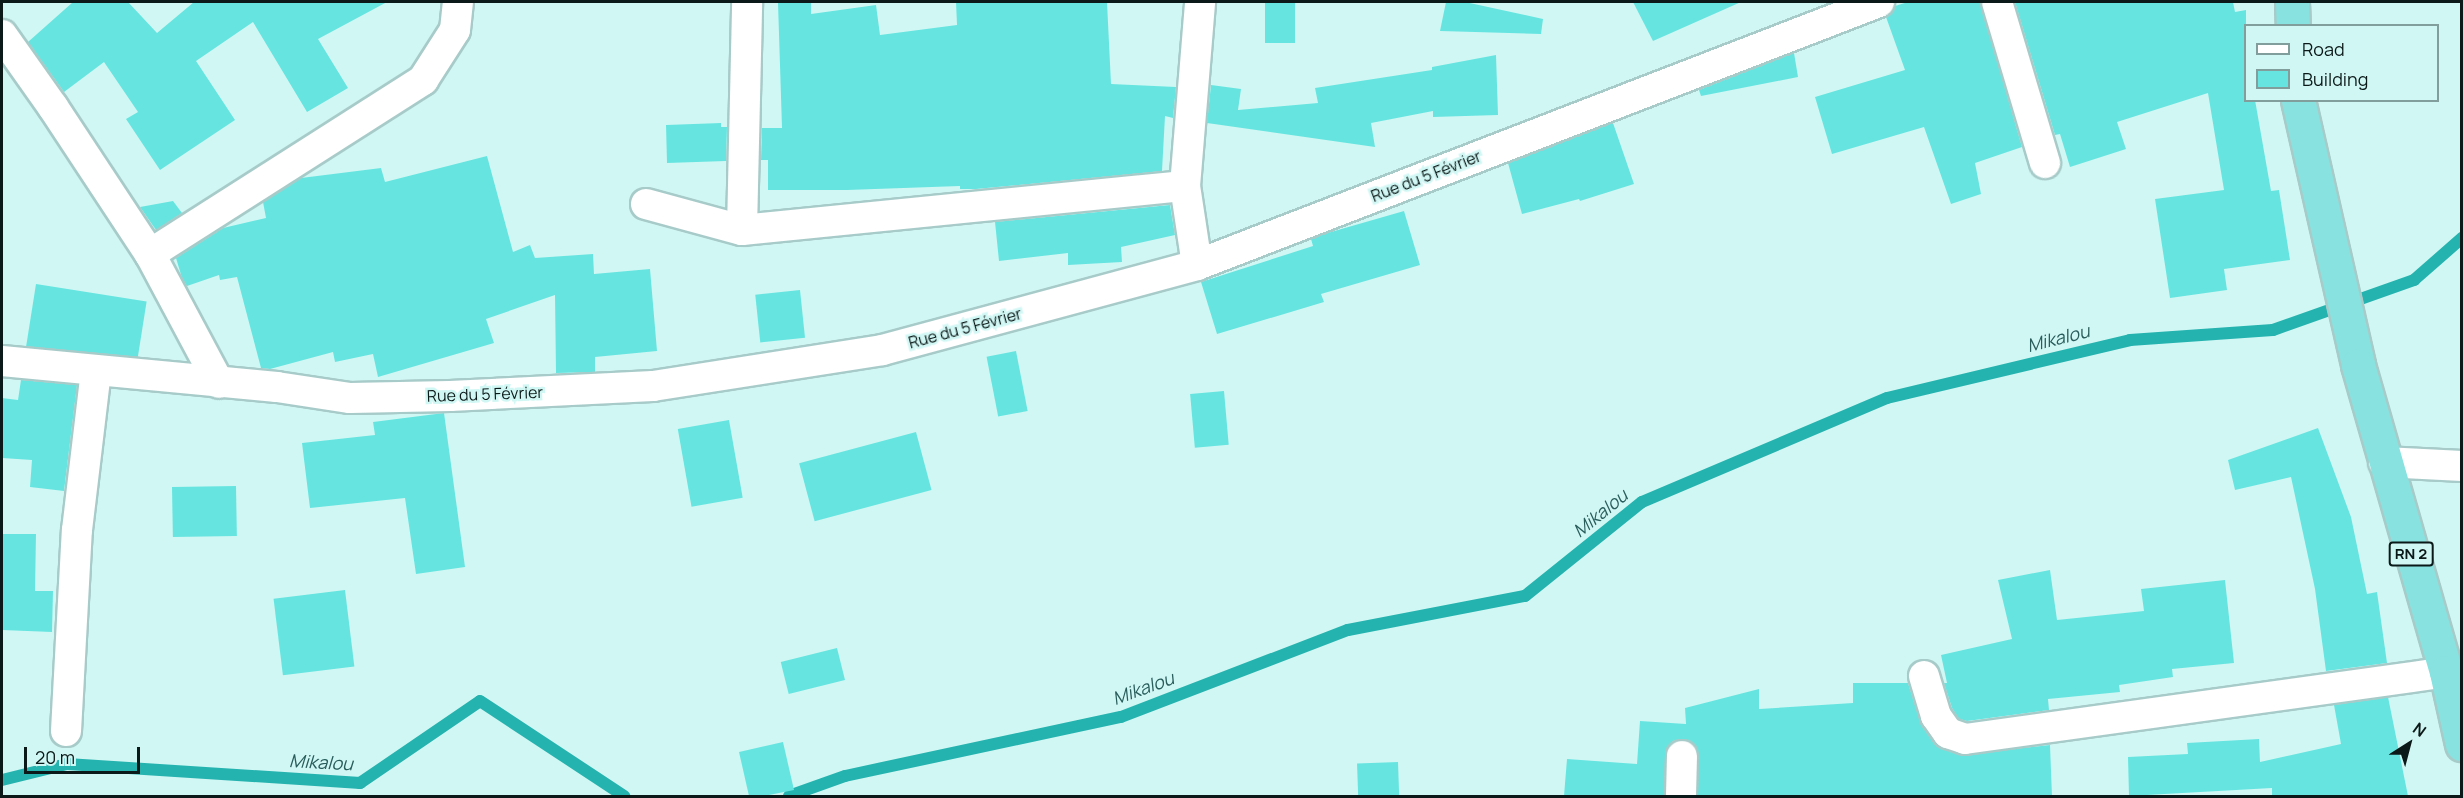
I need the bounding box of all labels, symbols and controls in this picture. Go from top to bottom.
legend [2244,24,2439,102]
text: Road [2302,37,2345,61]
text: Building [2302,67,2368,91]
street label: Rue du 5 Février [1368,146,1484,206]
street label: Rue du 5 Février [906,304,1024,352]
water label: Mikalou [2024,320,2092,356]
street label: Rue du 5 Février [427,382,543,406]
water label: Mikalou [1568,485,1632,541]
road number: RN 2 [2388,542,2434,566]
water label: Mikalou [1109,667,1177,709]
north arrow [2379,714,2439,774]
text: N [2408,717,2431,742]
scale bar [27,735,142,773]
text: 20 m [35,745,75,769]
water label: Mikalou [289,750,353,774]

